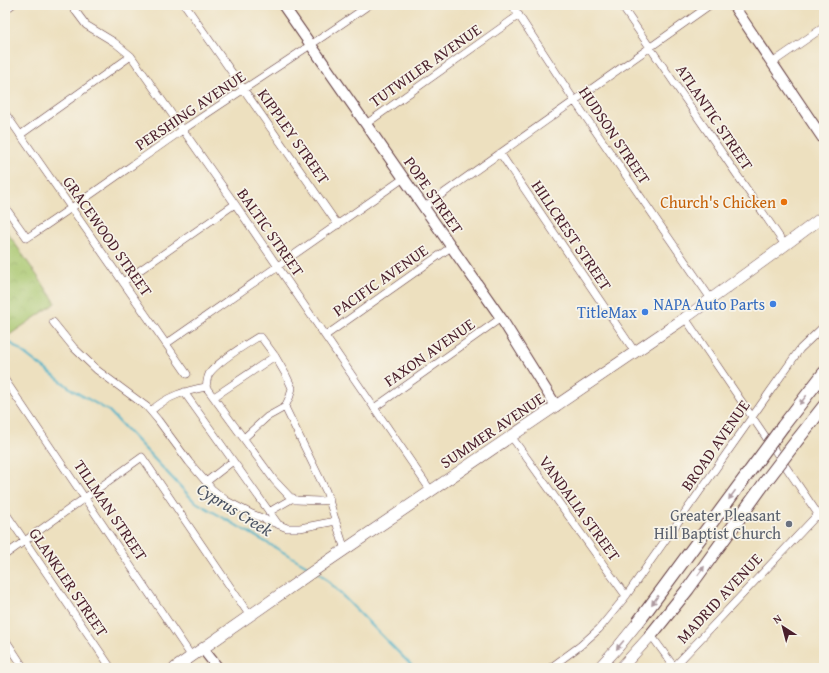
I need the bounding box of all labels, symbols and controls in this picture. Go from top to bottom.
street label: TUTWILER AVENUE [364,17,486,113]
street label: ATLANTIC STREET [671,59,759,175]
street label: PERSHING AVENUE [130,64,250,156]
street label: HUDSON STREET [573,81,657,189]
street label: KIPPLEY STREET [252,83,336,189]
street label: POPE STREET [398,151,470,239]
street label: GRACEWOOD STREET [57,171,159,301]
street label: HILLCREST STREET [526,175,618,295]
street label: BALTIC STREET [232,183,310,281]
place label: Church's Chicken [660,190,776,214]
marker: Church's Chicken [779,197,789,207]
street label: PACIFIC AVENUE [327,238,433,322]
place label: NAPA Auto Parts [654,292,765,316]
marker: NAPA Auto Parts [768,299,778,309]
place label: TitleMax [577,300,638,324]
marker: TitleMax [640,307,650,317]
street label: FAXON AVENUE [379,312,479,392]
street label: SUMMER AVENUE [435,386,549,474]
street label: BROAD AVENUE [675,394,755,496]
one-way arrow [799,394,808,405]
street label: VANDALIA STREET [534,450,626,566]
street label: TILLMAN STREET [68,455,154,565]
water label: Cyprus Creek [192,476,278,542]
one-way arrow [727,490,736,501]
place label: Greater Pleasant Hill Baptist Church [654,503,781,545]
marker: Greater Pleasant Hill Baptist Church [784,519,794,529]
street label: GLANKLER STREET [24,523,114,641]
street label: MADRID AVENUE [671,547,767,649]
one-way arrow [697,566,705,577]
one-way arrow [651,595,659,605]
north arrow [763,607,803,647]
text: N [769,610,785,628]
one-way arrow [616,640,625,650]

